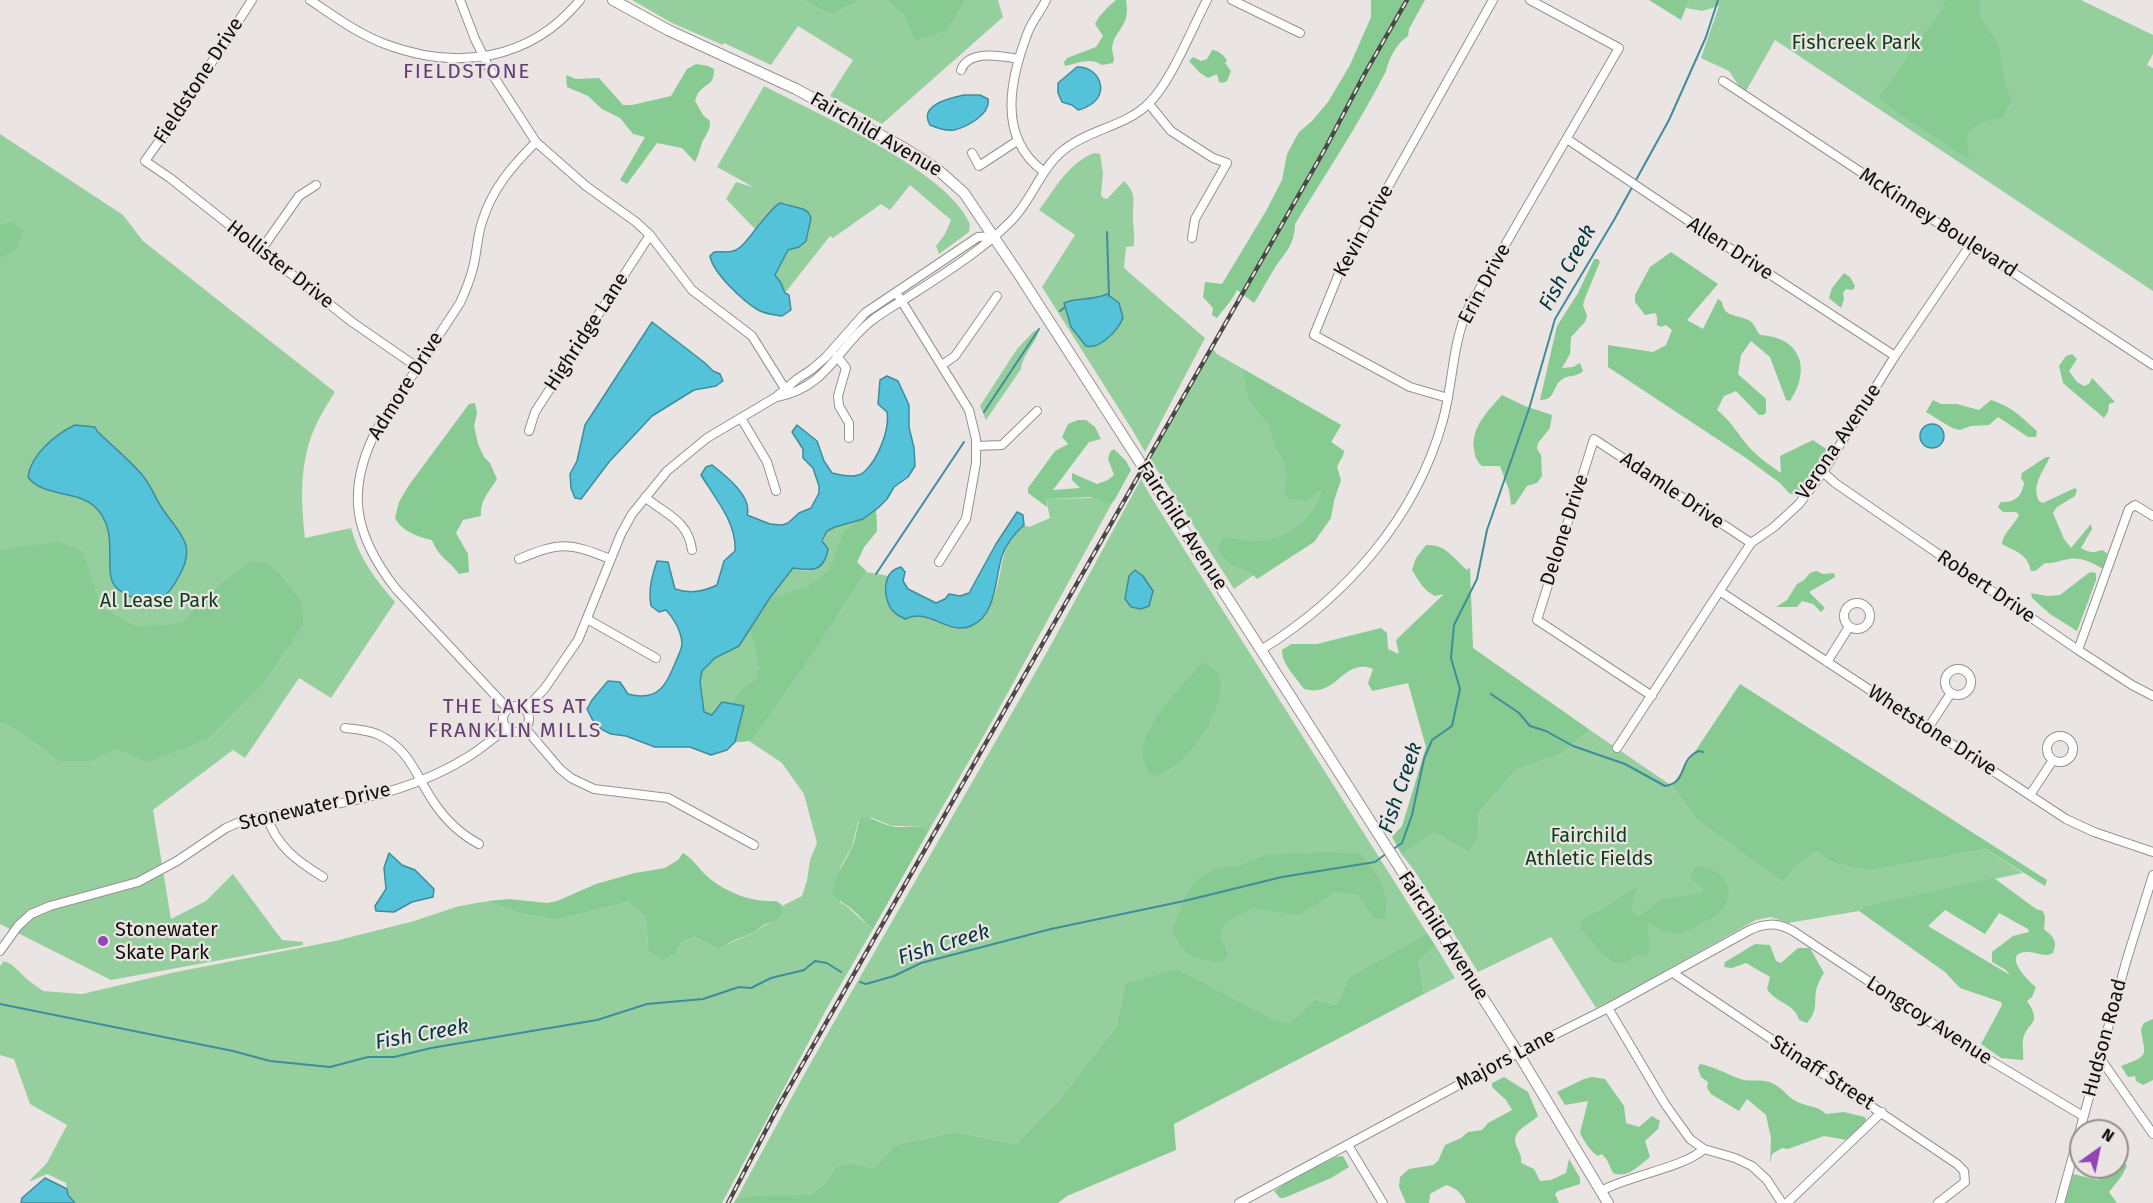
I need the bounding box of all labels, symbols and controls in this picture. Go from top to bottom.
street label: Fieldstone Drive [149,13,249,149]
park label: Fishcreek Park [1791,31,1921,55]
district label: FIELDSTONE [403,59,531,85]
street label: Fairchild Avenue [806,87,946,183]
street label: McKinney Boulevard [1855,163,2021,283]
street label: Kevin Drive [1329,181,1399,281]
street label: Allen Drive [1682,212,1778,286]
street label: Hollister Drive [222,216,338,314]
water label: Fish Creek [1534,221,1602,315]
street label: Erin Drive [1454,240,1516,328]
street label: Highridge Lane [540,268,634,396]
street label: Admore Drive [363,328,449,444]
street label: Verona Avenue [1791,379,1887,505]
street label: Adamle Drive [1615,447,1729,535]
street label: Fairchild Avenue [1131,457,1233,595]
street label: Delone Drive [1536,471,1594,589]
street label: Robert Drive [1932,545,2040,629]
park label: Al Lease Park [100,589,218,613]
street label: Whetstone Drive [1863,680,2001,782]
district label: THE LAKES AT FRANKLIN MILLS [428,694,602,744]
water label: Fish Creek [1374,739,1428,837]
street label: Stonewater Drive [237,778,393,836]
park label: Fairchild Athletic Fields [1525,824,1653,871]
street label: Fairchild Avenue [1392,867,1494,1005]
place label: Stonewater Skate Park [115,918,218,965]
water label: Fish Creek [895,919,993,971]
marker: Stonewater Skate Park [96,934,110,948]
street label: Longcoy Avenue [1862,971,1996,1071]
street label: Hudson Road [2078,976,2132,1100]
water label: Fish Creek [373,1014,471,1056]
street label: Majors Lane [1452,1024,1560,1096]
street label: Stinaff Street [1765,1030,1879,1116]
north arrow [2069,1119,2129,1179]
text: N [2098,1124,2118,1146]

